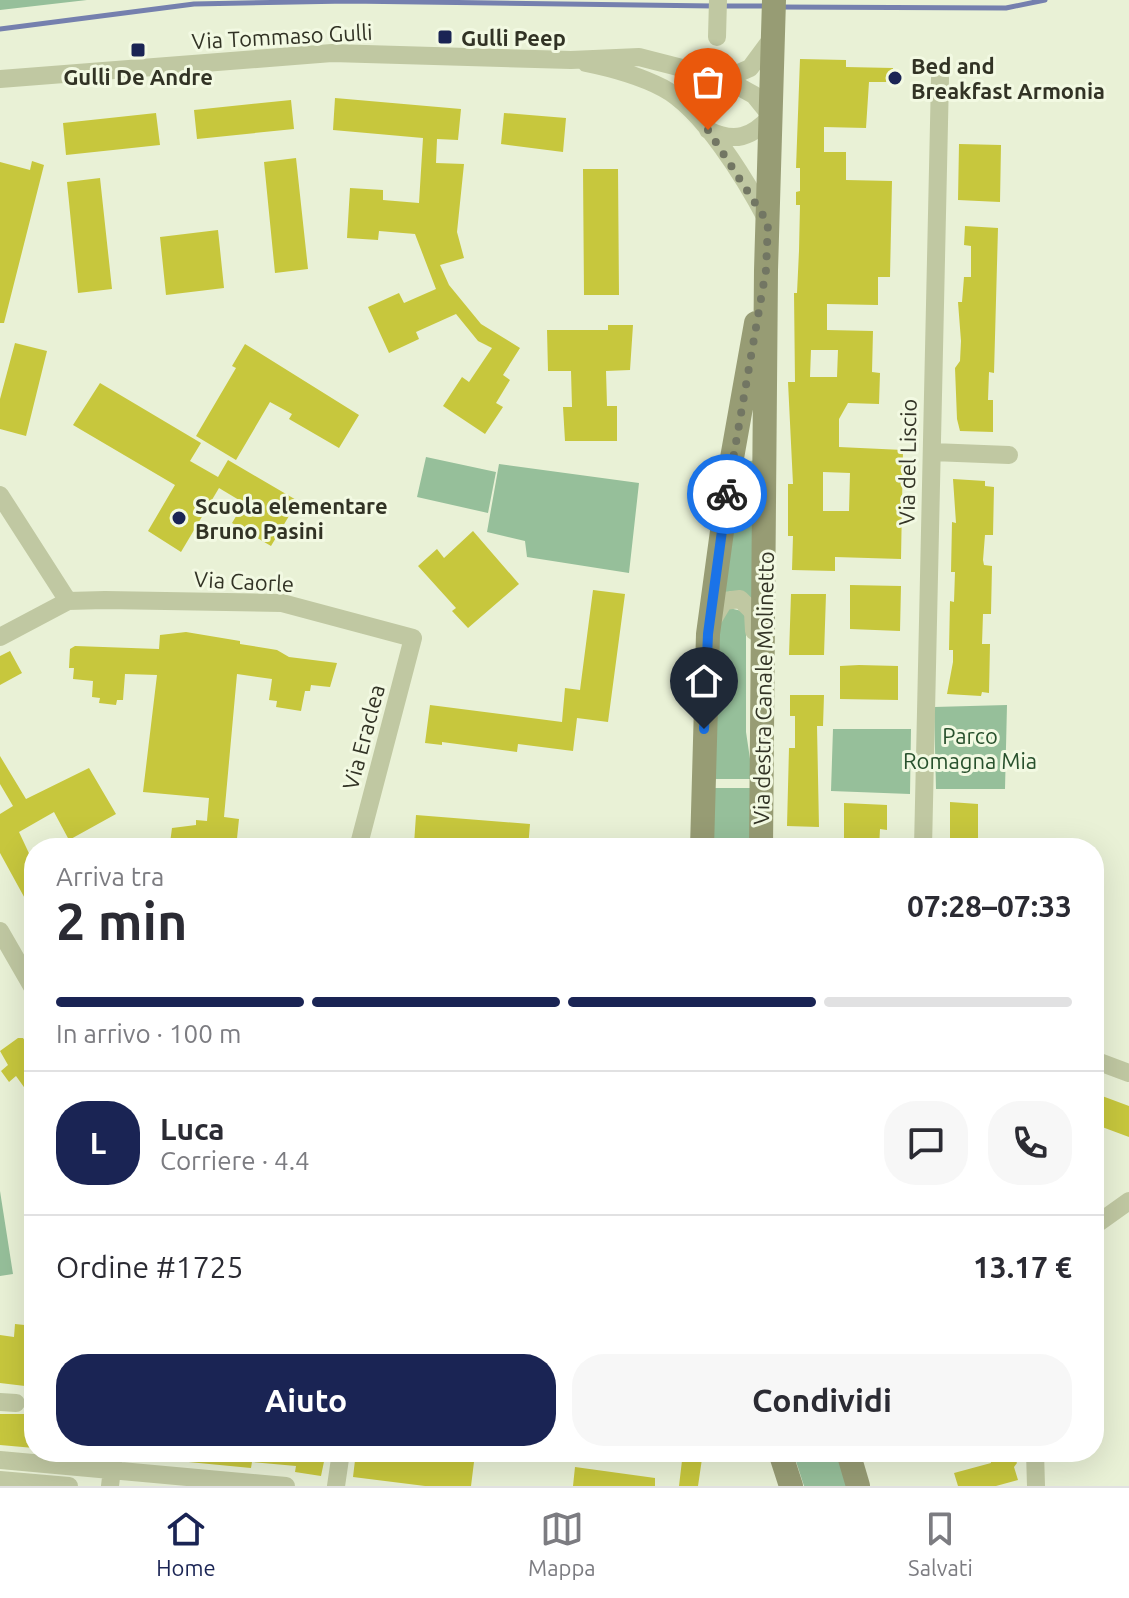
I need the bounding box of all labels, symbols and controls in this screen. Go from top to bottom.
street label: Via Tommaso Gulli [191,19,373,53]
place label: Gulli Peep [461,25,566,50]
marker: Gulli Peep [436,28,454,46]
marker: Gulli De Andre [129,41,147,59]
pin [674,48,742,130]
place label: Bed and Breakfast Armonia [911,53,1105,103]
icon: bag [686,60,730,104]
place label: Gulli De Andre [63,64,213,89]
marker: Bed and Breakfast Armonia [886,69,904,87]
street label: Via del Liscio [893,398,921,526]
courier [687,454,767,534]
icon: bike [705,472,749,516]
place label: Scuola elementare Bruno Pasini [195,493,388,543]
marker: Scuola elementare Bruno Pasini [170,509,188,527]
street label: Via destra Canale Molinetto [748,551,778,825]
street label: Via Caorle [193,566,295,596]
pin [670,647,738,729]
icon: home [682,659,726,703]
street label: Via Eraclea [337,682,389,792]
park label: Parco Romagna Mia [903,723,1037,773]
text: Arriva tra [56,862,164,891]
text: 07:28–07:33 [907,889,1072,923]
text: 2 min [56,892,187,950]
text: In arrivo · 100 m [56,1019,241,1048]
button: chat [884,1101,968,1185]
button: phone [988,1101,1072,1185]
text: Luca [160,1112,225,1146]
text: L [90,1126,106,1160]
text: Corriere · 4.4 [160,1146,310,1175]
text: Ordine #1725 [56,1250,243,1284]
text: 13.17 € [973,1250,1072,1284]
button: Aiuto [56,1354,556,1446]
button: Condividi [572,1354,1072,1446]
tab: Home [156,1507,216,1580]
tab: Mappa [528,1507,596,1580]
tab: Salvati [908,1507,973,1580]

